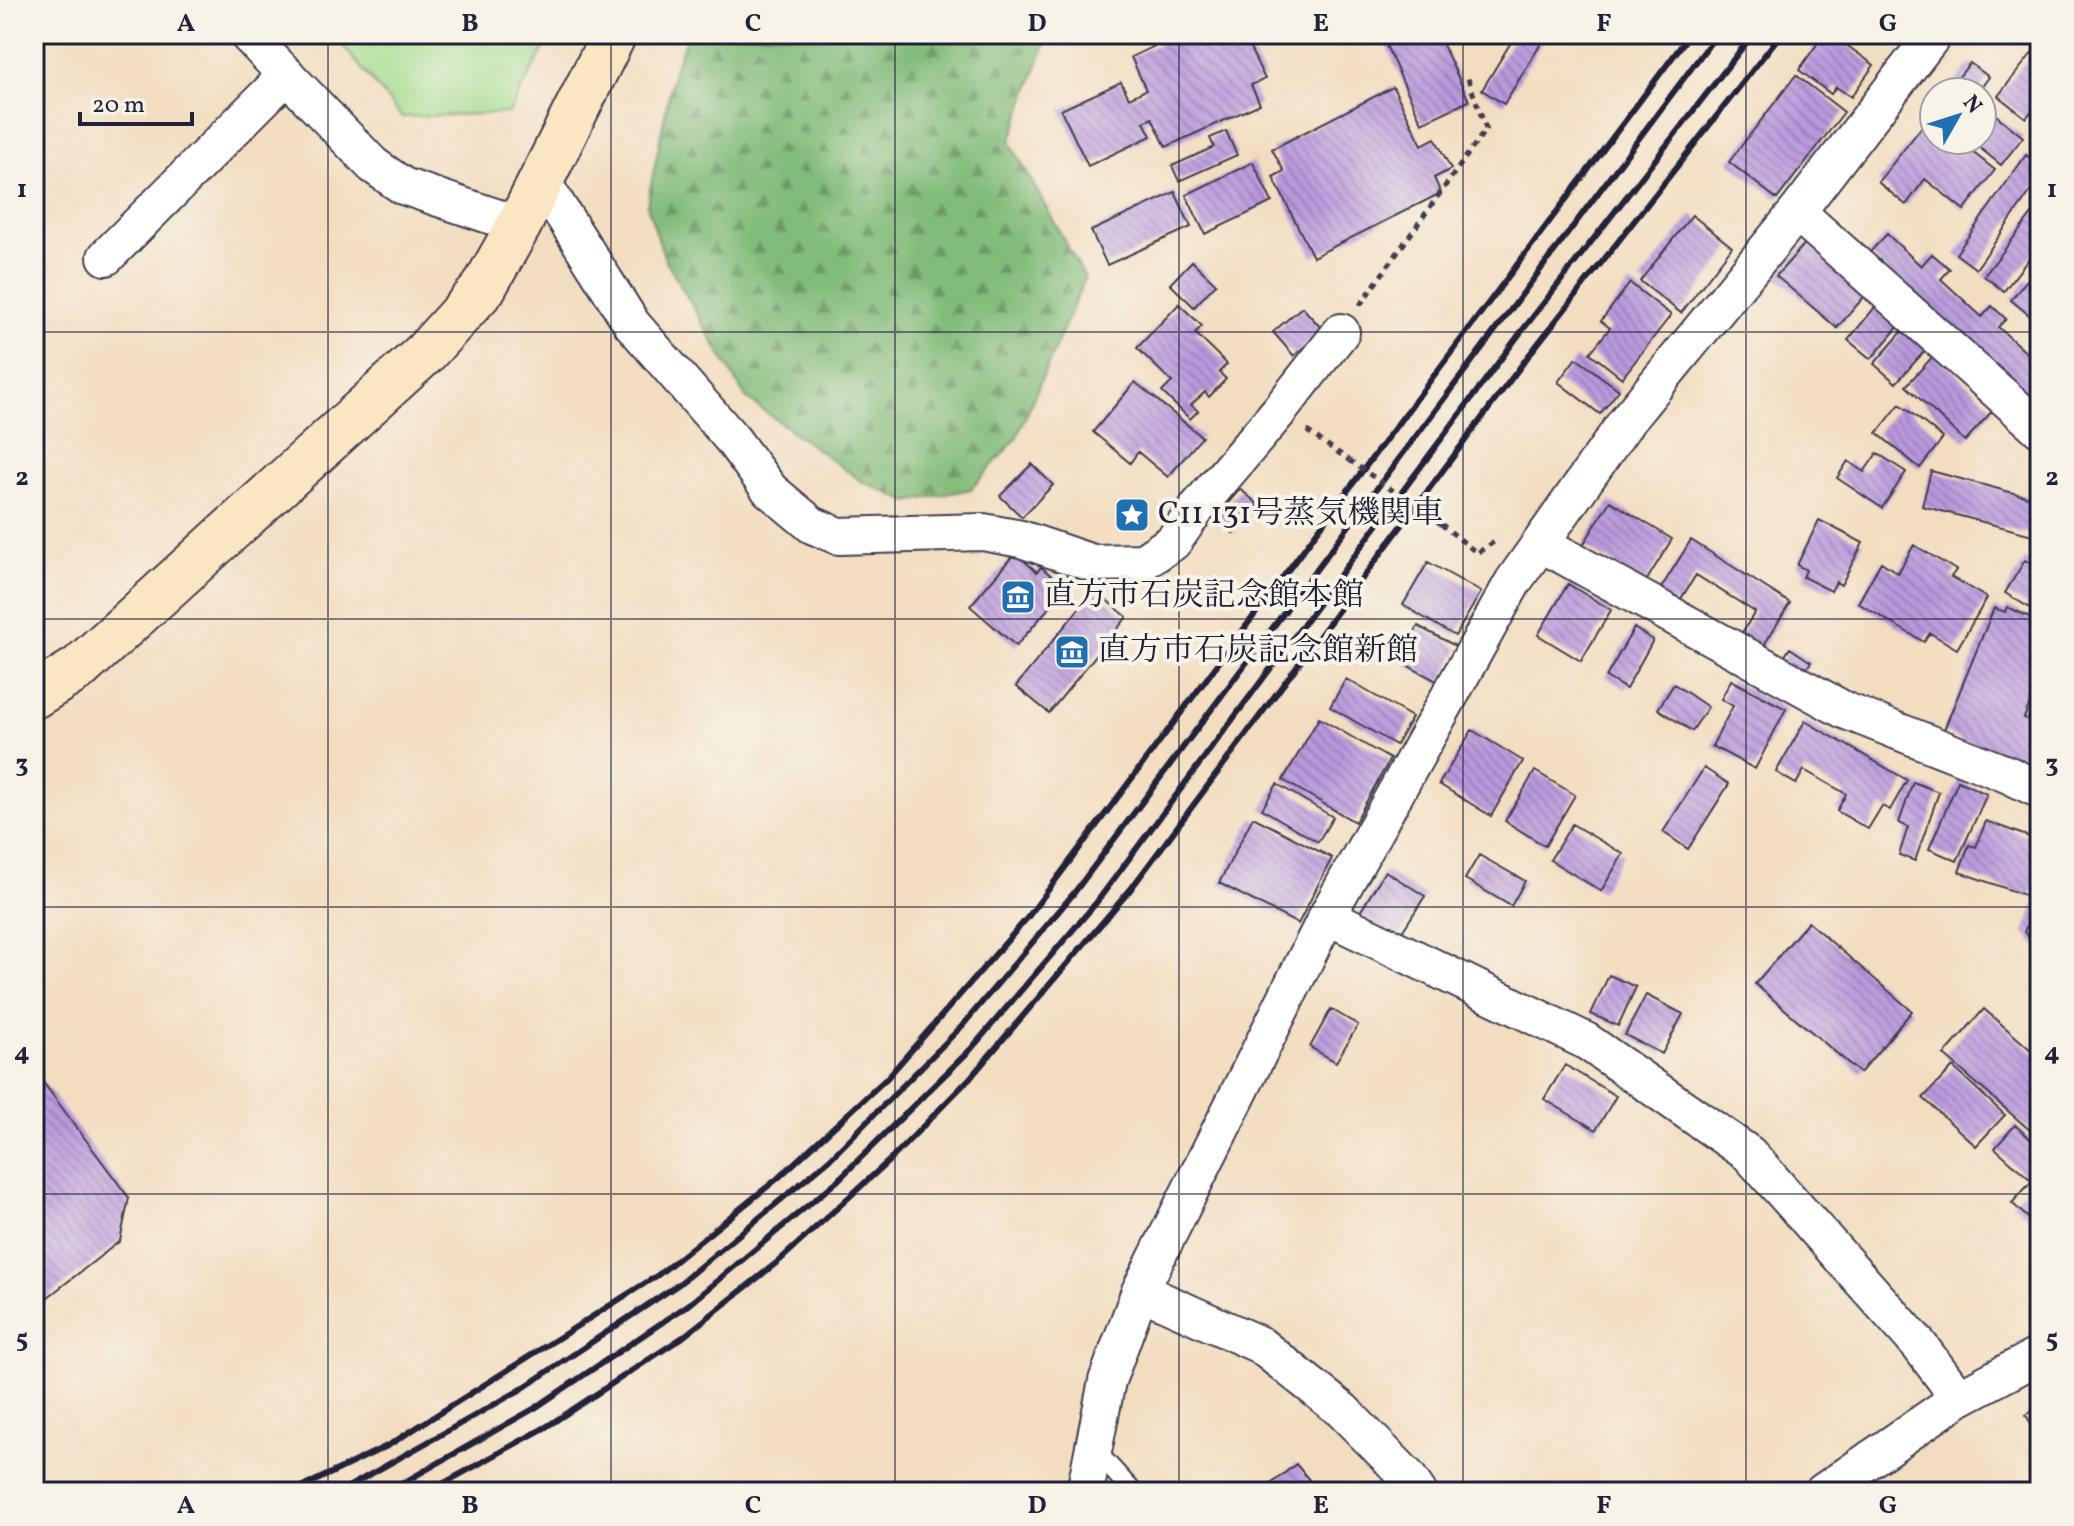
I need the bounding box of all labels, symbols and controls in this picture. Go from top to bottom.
text: A [177,6,196,42]
text: B [461,6,479,42]
text: C [745,6,761,42]
text: D [1027,6,1047,42]
text: E [1313,6,1329,42]
text: F [1596,6,1612,42]
text: G [1879,6,1897,42]
scale bar [80,76,192,126]
north arrow [1918,76,1998,156]
text: 20 m [92,89,145,123]
text: N [1955,89,1989,121]
text: 1 [17,172,27,208]
text: 1 [2047,172,2057,208]
text: 2 [15,460,29,496]
text: 2 [2045,460,2059,496]
place label: C11 131号蒸気機関車 [1158,493,1443,537]
place icon: C11 131号蒸気機関車 [1113,496,1151,534]
place label: 直方市石炭記念館本館 [1044,575,1364,619]
museum icon: 直方市石炭記念館本館 [999,578,1037,616]
place label: 直方市石炭記念館新館 [1098,630,1418,674]
museum icon: 直方市石炭記念館新館 [1053,633,1091,671]
text: 3 [15,747,29,783]
text: 3 [2045,747,2059,783]
text: 4 [14,1035,30,1071]
text: 4 [2044,1035,2060,1071]
text: 5 [16,1322,28,1358]
text: 5 [2046,1322,2058,1358]
text: A [177,1488,196,1524]
text: B [461,1488,479,1524]
text: C [745,1488,761,1524]
text: D [1027,1488,1047,1524]
text: E [1313,1488,1329,1524]
text: F [1596,1488,1612,1524]
text: G [1879,1488,1897,1524]

